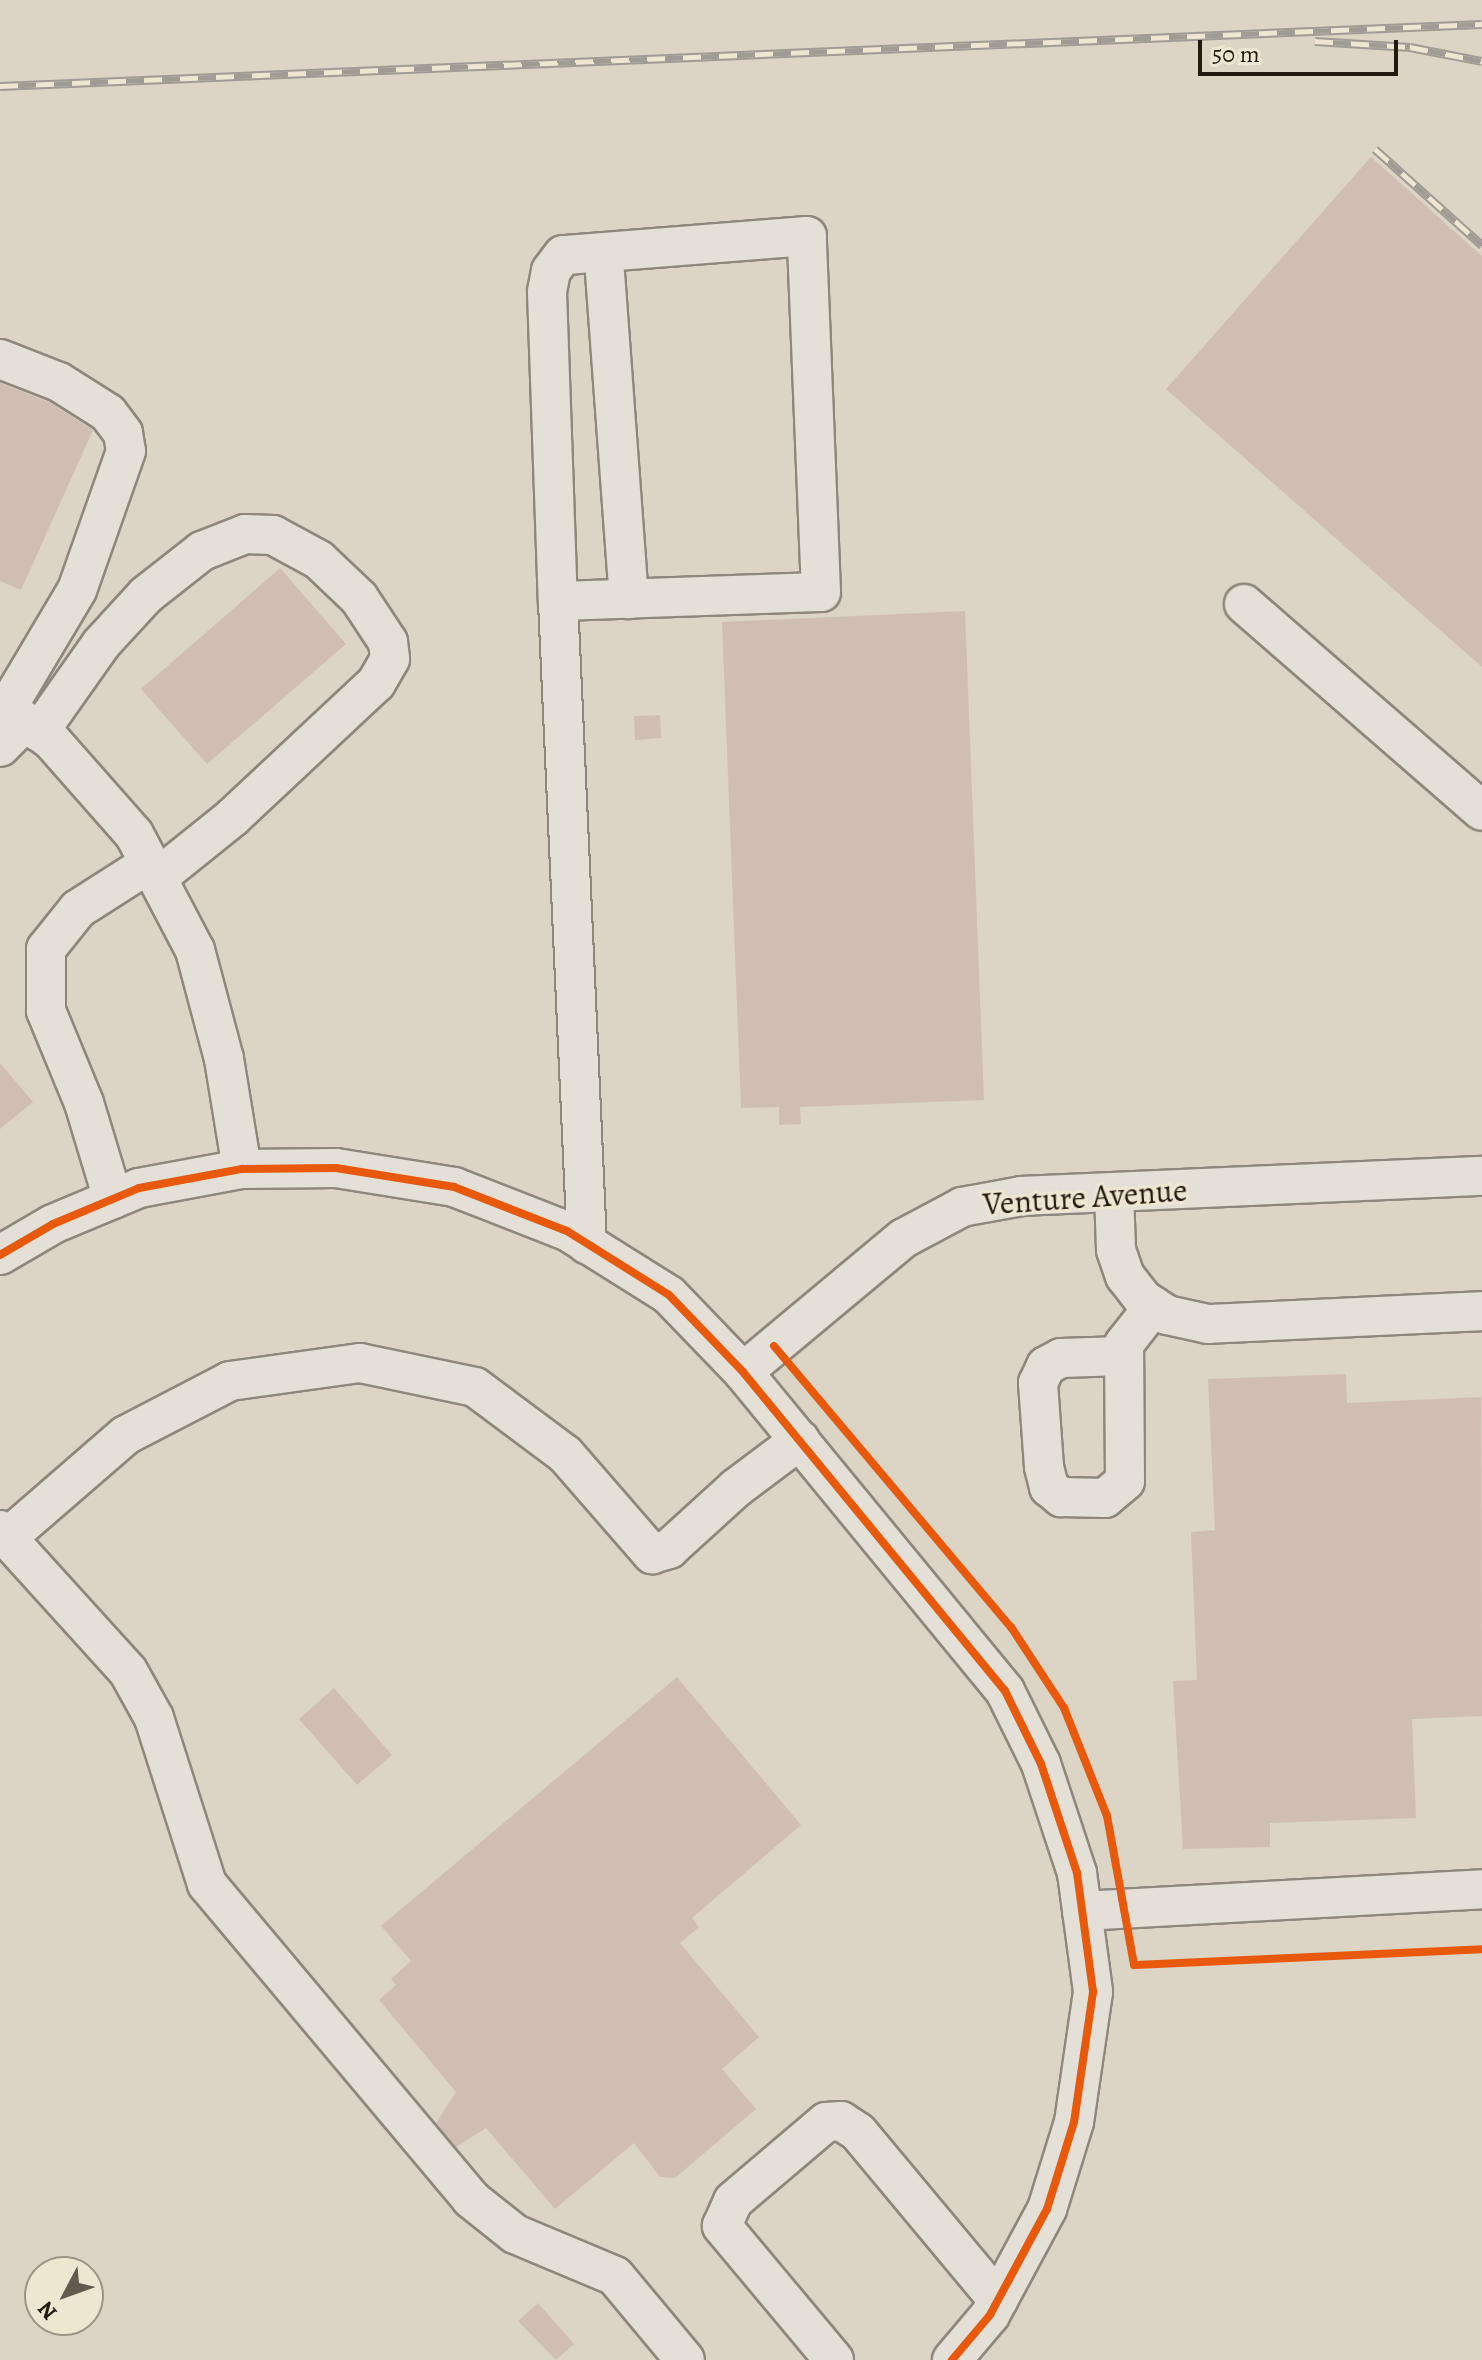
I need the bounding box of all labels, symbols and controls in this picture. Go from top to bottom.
scale bar [1202,24,1402,74]
text: 50 m [1212,38,1260,70]
street label: Venture Avenue [982,1171,1188,1223]
north arrow [24,2256,104,2336]
text: N [31,2295,64,2326]

